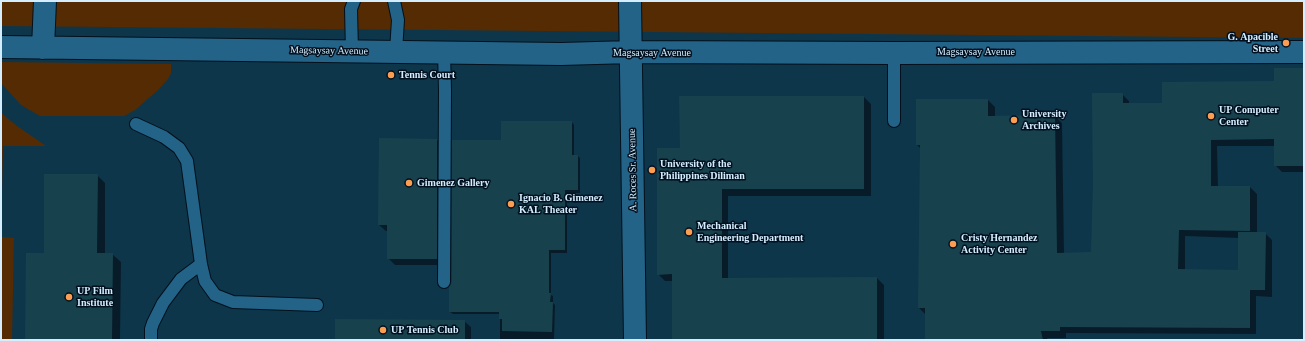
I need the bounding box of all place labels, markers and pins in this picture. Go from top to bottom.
place label: G. Apacible Street [1227,31,1278,54]
marker: G. Apacible Street [1281,38,1291,48]
place label: Tennis Court [399,69,455,81]
marker: Tennis Court [386,70,396,80]
place label: UP Computer Center [1219,104,1279,128]
place label: University Archives [1022,108,1066,132]
marker: UP Computer Center [1206,111,1216,121]
marker: University Archives [1009,115,1019,125]
place label: University of the Philippines Diliman [660,158,745,182]
marker: University of the Philippines Diliman [647,165,657,175]
place label: Gimenez Gallery [417,177,489,189]
marker: Gimenez Gallery [404,178,414,188]
place label: Ignacio B. Gimenez KAL Theater [519,192,603,216]
marker: Ignacio B. Gimenez KAL Theater [506,199,516,209]
place label: Mechanical Engineering Department [697,220,803,244]
marker: Mechanical Engineering Department [684,227,694,237]
place label: Cristy Hernandez Activity Center [961,232,1037,256]
marker: Cristy Hernandez Activity Center [948,239,958,249]
place label: UP Film Institute [77,285,113,308]
marker: UP Film Institute [64,292,74,302]
place label: UP Tennis Club [391,324,458,336]
marker: UP Tennis Club [378,325,388,335]

